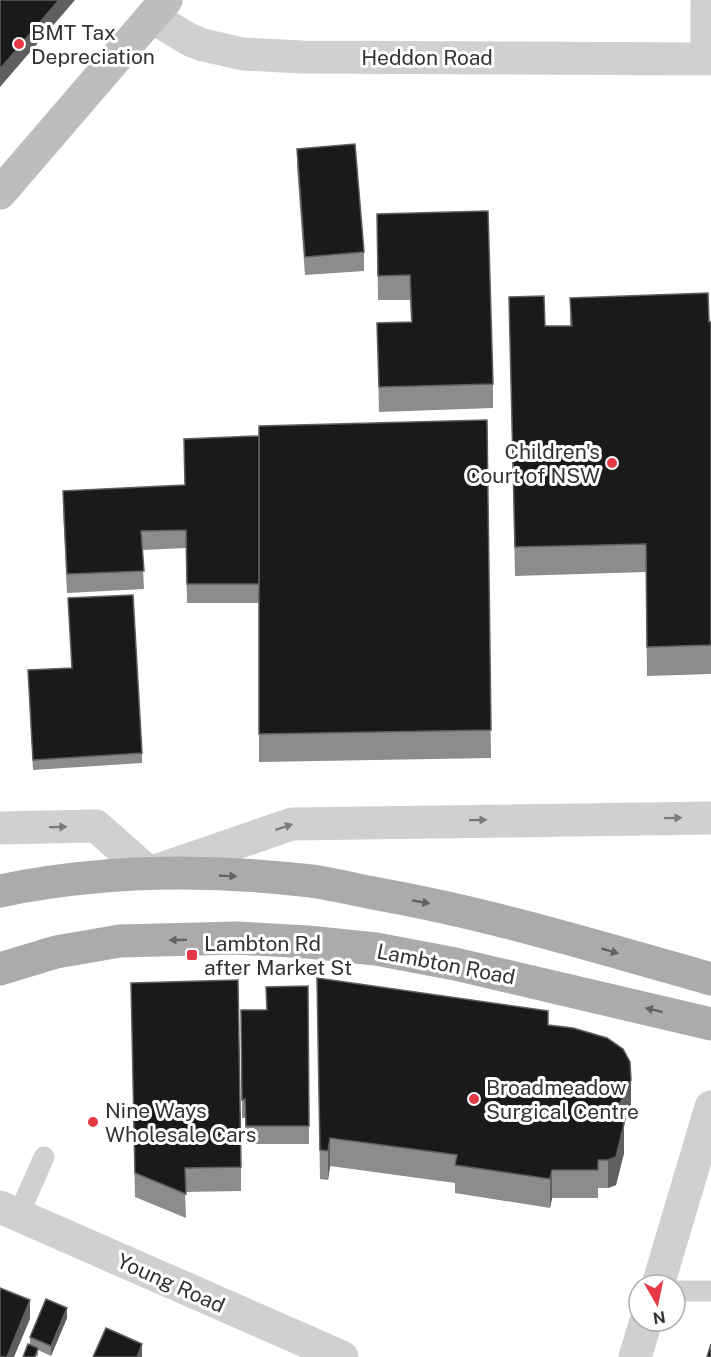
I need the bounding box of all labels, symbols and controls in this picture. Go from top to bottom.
place label: BMT Tax Depreciation [31,20,155,69]
marker: BMT Tax Depreciation [12,37,26,51]
street label: Heddon Road [361,45,493,70]
place label: Children's Court of NSW [466,439,600,488]
marker: Children's Court of NSW [605,456,619,470]
one-way arrow [663,813,682,823]
one-way arrow [469,815,488,825]
one-way arrow [49,822,68,832]
one-way arrow [275,822,293,831]
one-way arrow [219,871,238,880]
one-way arrow [412,898,431,907]
place label: Lambton Rd after Market St [204,931,352,980]
one-way arrow [168,935,187,945]
street label: Lambton Road [375,938,517,990]
one-way arrow [601,947,619,956]
marker: Lambton Rd after Market St [185,948,199,962]
one-way arrow [645,1005,663,1015]
place label: Broadmeadow Surgical Centre [486,1075,639,1124]
marker: Broadmeadow Surgical Centre [467,1092,481,1106]
place label: Nine Ways Wholesale Cars [105,1098,256,1147]
marker: Nine Ways Wholesale Cars [86,1115,100,1129]
street label: Young Road [113,1248,229,1318]
north arrow [627,1273,687,1333]
text: N [652,1307,667,1328]

